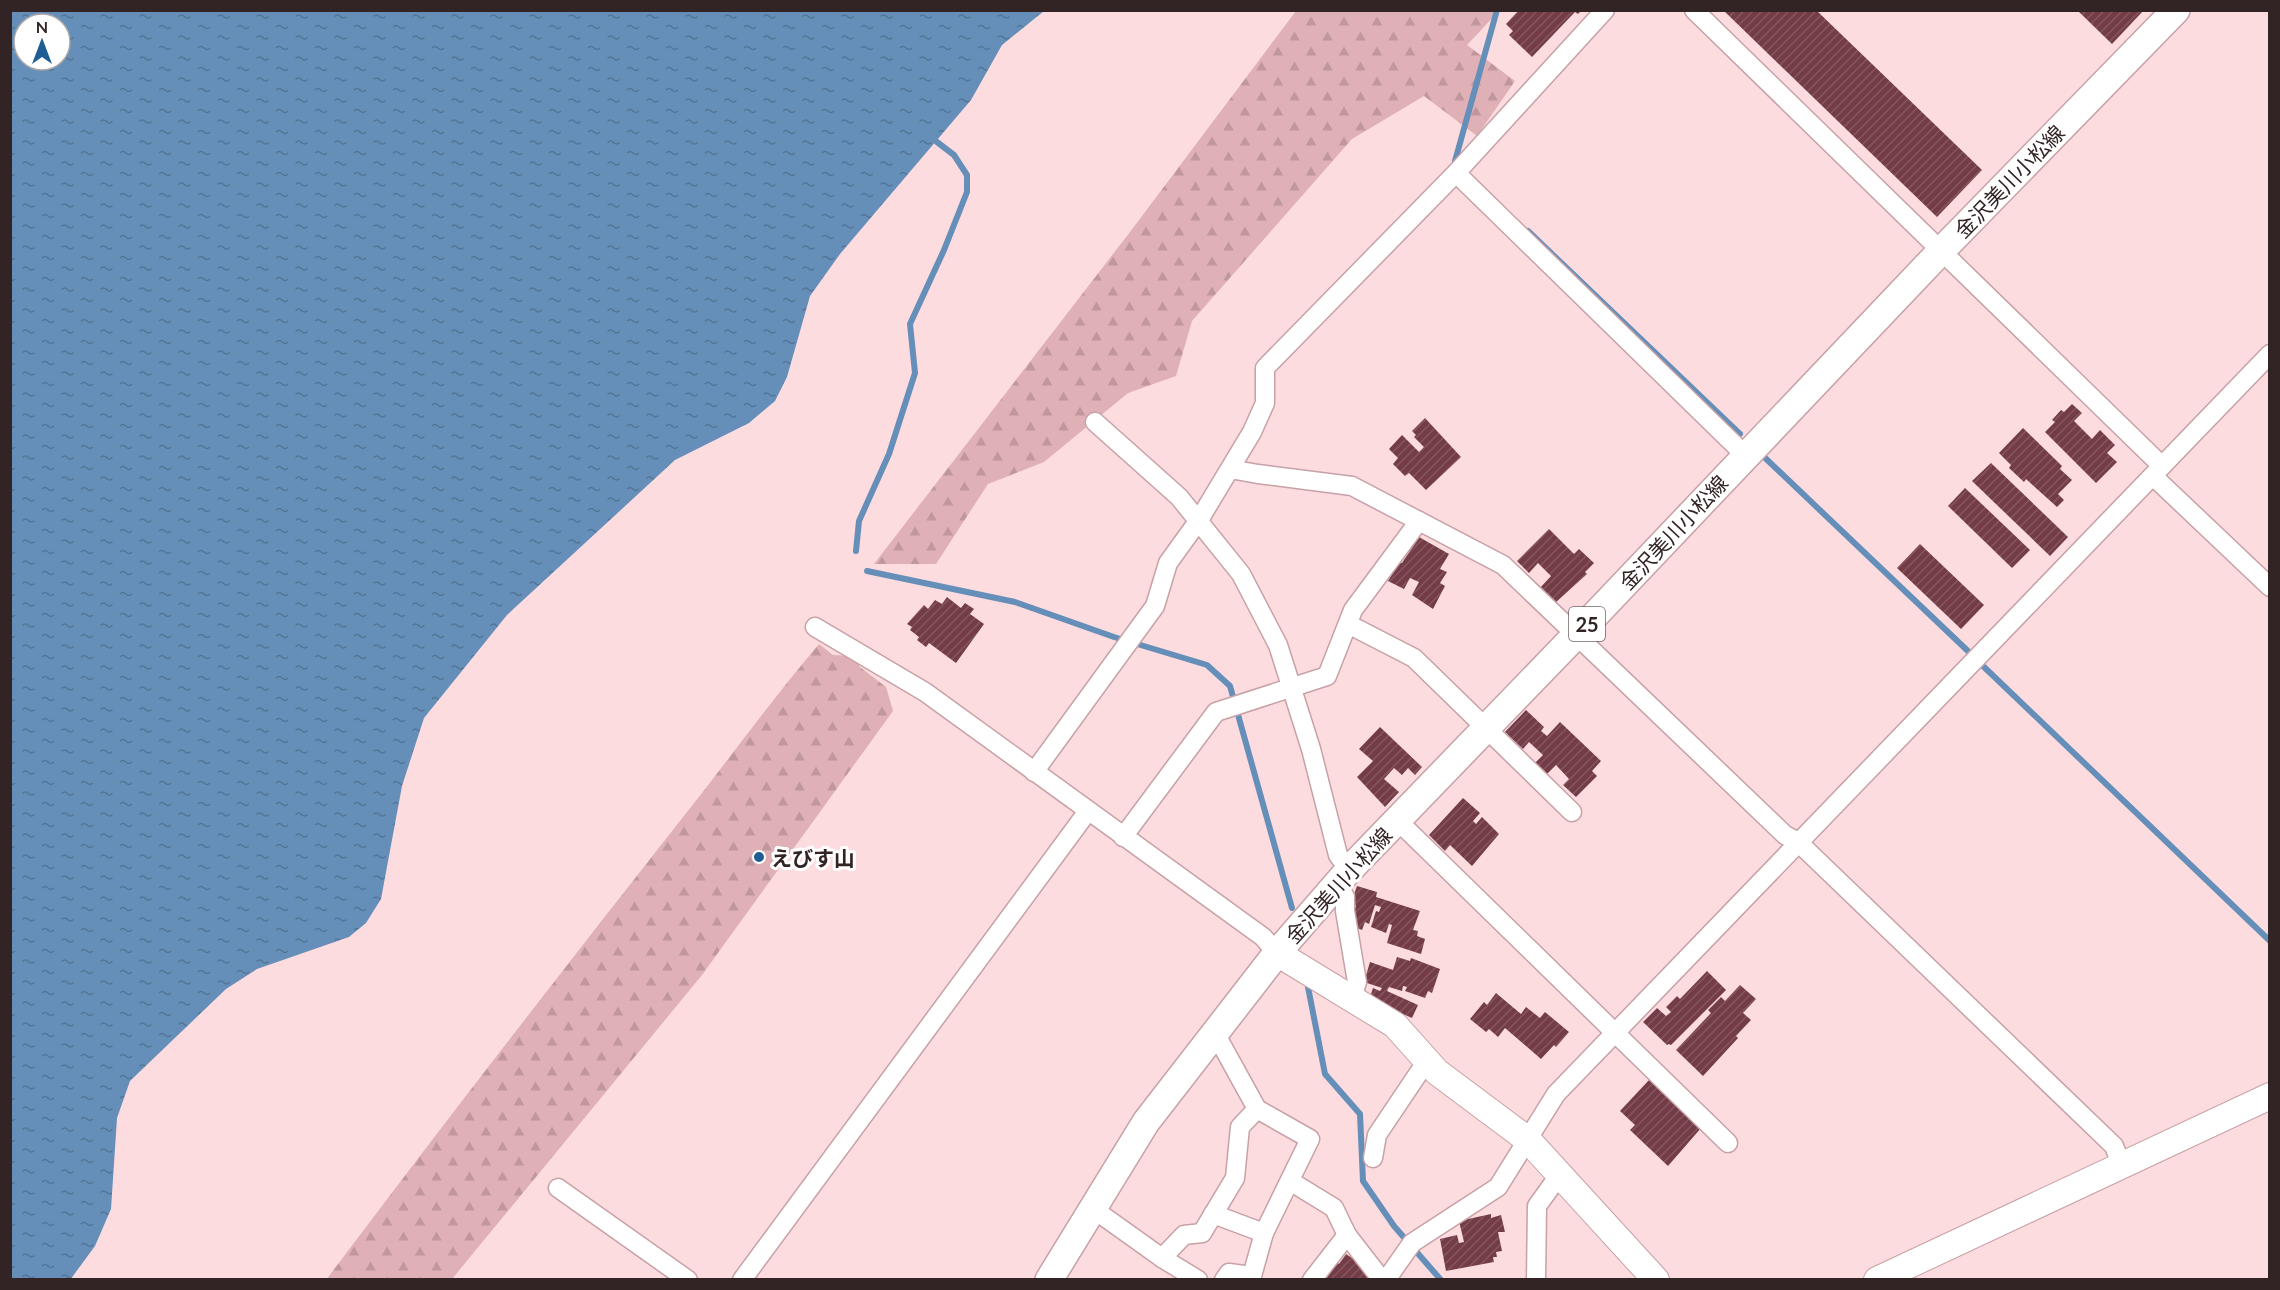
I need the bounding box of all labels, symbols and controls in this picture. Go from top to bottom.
north arrow [12,12,72,72]
text: N [36,17,48,36]
street label: 金沢美川小松線 [1949,119,2069,243]
street label: 金沢美川小松線 [1614,470,1732,594]
road number: 25 [1569,607,1605,641]
street label: 金沢美川小松線 [1280,822,1396,948]
place label: えびす山 [771,845,855,870]
marker: えびす山 [752,850,766,864]

